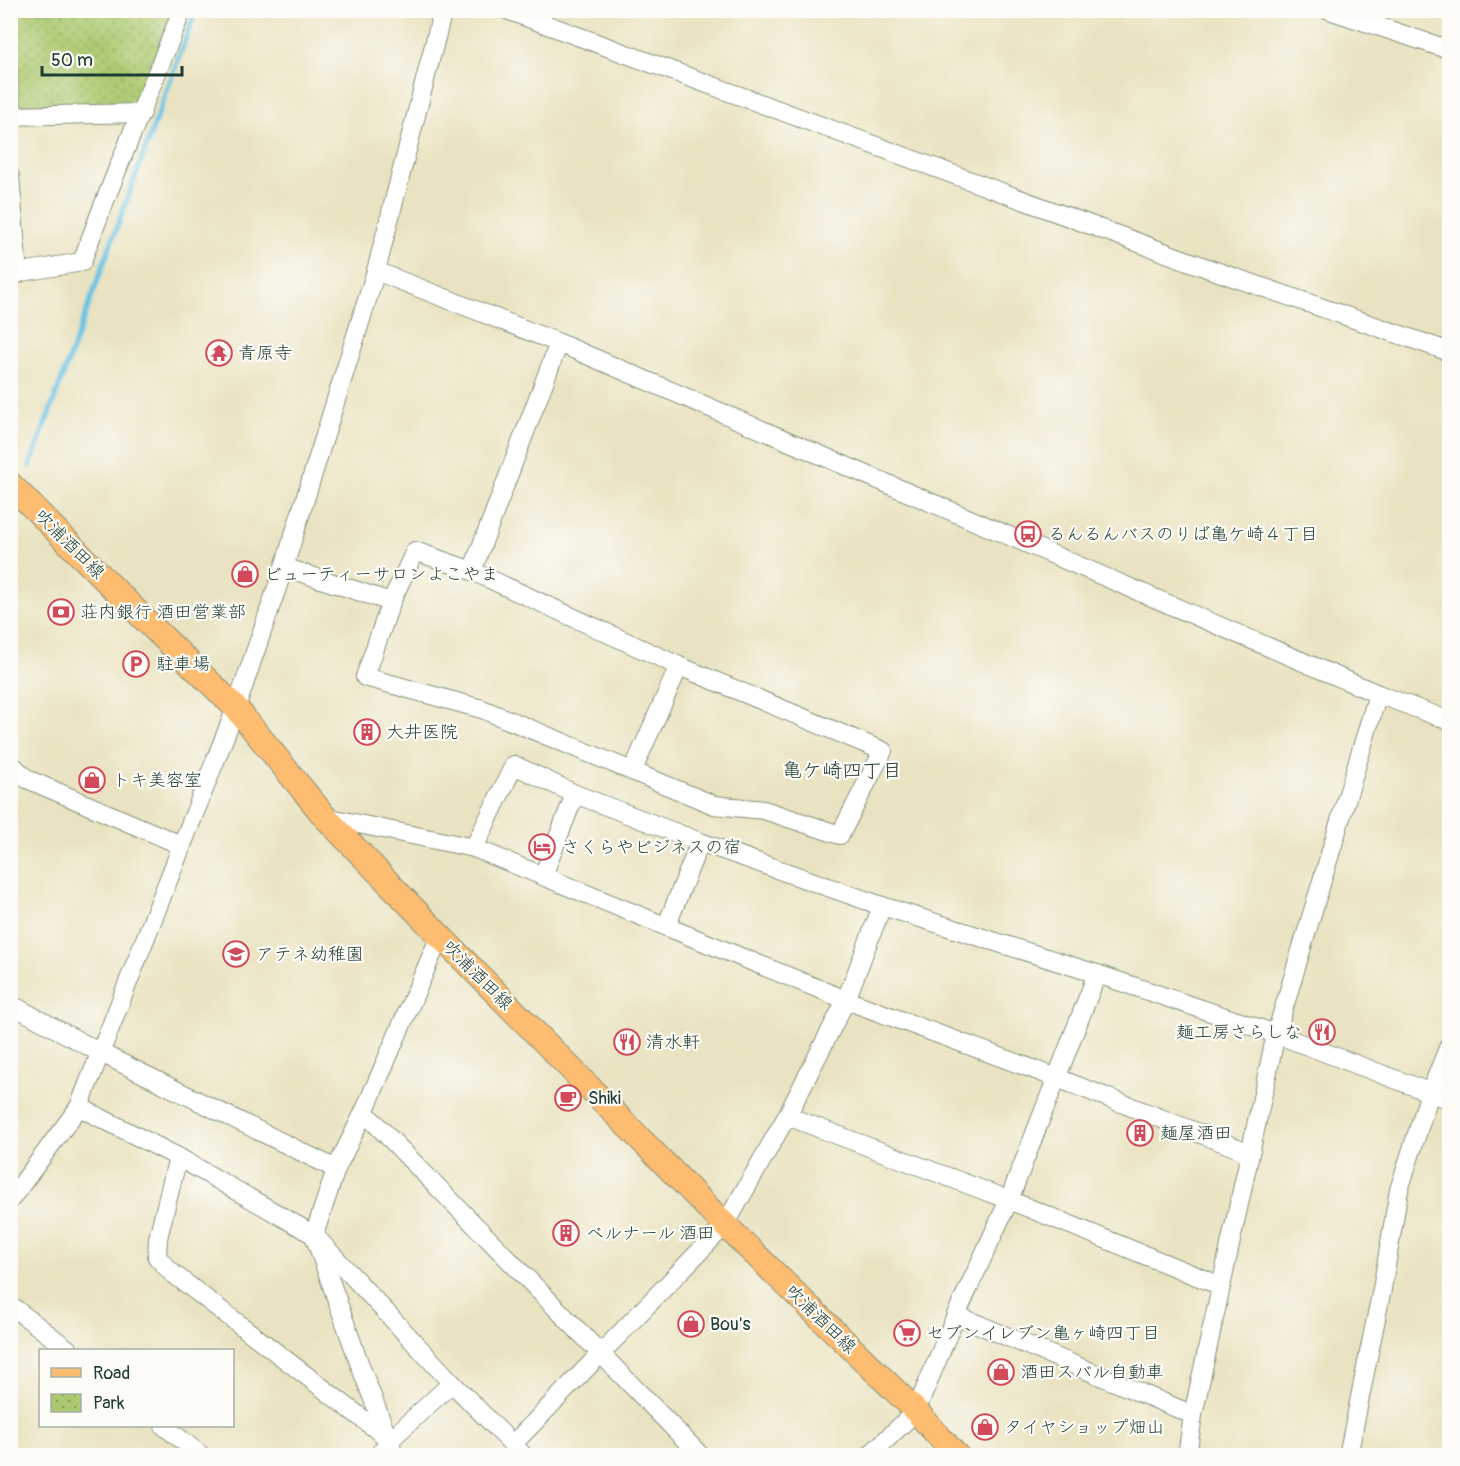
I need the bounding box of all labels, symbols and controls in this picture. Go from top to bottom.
scale bar [42,39,182,77]
text: 50 m [51,49,93,72]
temple icon: 青原寺 [204,338,234,368]
place label: 青原寺 [238,342,292,365]
street label: 吹浦酒田線 [30,504,110,584]
bus stop icon: るんるんバスのりば亀ケ崎４丁目 [1013,519,1043,549]
place label: るんるんバスのりば亀ケ崎４丁目 [1048,523,1318,546]
shop icon: ビューティーサロンよこやま [230,559,260,589]
place label: ビューティーサロンよこやま [264,563,499,586]
bank icon: 荘内銀行 酒田営業部 [46,597,76,627]
place label: 荘内銀行 酒田営業部 [80,601,246,624]
parking icon: 駐車場 [121,649,151,679]
place label: 駐車場 [156,653,210,676]
building icon: 大井医院 [352,717,382,747]
place label: 大井医院 [386,721,458,744]
district label: 亀ケ崎四丁目 [782,758,902,783]
shop icon: トキ美容室 [77,765,107,795]
place label: トキ美容室 [112,769,202,792]
hotel icon: さくらやビジネスの宿 [527,832,557,862]
place label: さくらやビジネスの宿 [562,836,741,859]
street label: 吹浦酒田線 [438,935,518,1015]
school or university icon: アテネ幼稚園 [221,939,251,969]
place label: アテネ幼稚園 [256,943,364,966]
restaurant icon: 麺工房さらしな [1307,1017,1337,1047]
place label: 麺工房さらしな [1176,1021,1302,1044]
restaurant icon: 清水軒 [612,1027,642,1057]
place label: 清水軒 [646,1031,700,1054]
cafe icon: Shiki [553,1083,583,1113]
place label: Shiki [588,1087,621,1110]
building icon: 麺屋酒田 [1125,1118,1155,1148]
place label: 麺屋酒田 [1160,1122,1232,1145]
building icon: ベルナール 酒田 [551,1218,581,1248]
place label: ベルナール 酒田 [586,1222,715,1245]
street label: 吹浦酒田線 [780,1280,861,1359]
shop icon: Bou's [676,1309,706,1339]
place label: Bou's [710,1313,751,1336]
supermarket icon: セブンイレブン亀ヶ崎四丁目 [892,1318,922,1348]
place label: セブンイレブン亀ヶ崎四丁目 [926,1322,1160,1345]
legend [39,1349,234,1427]
shop icon: 酒田スバル自動車 [986,1357,1016,1387]
place label: 酒田スバル自動車 [1020,1361,1164,1384]
text: Road [93,1362,130,1385]
text: Park [93,1392,125,1415]
shop icon: タイヤショップ畑山 [970,1412,1000,1442]
place label: タイヤショップ畑山 [1004,1416,1165,1439]

